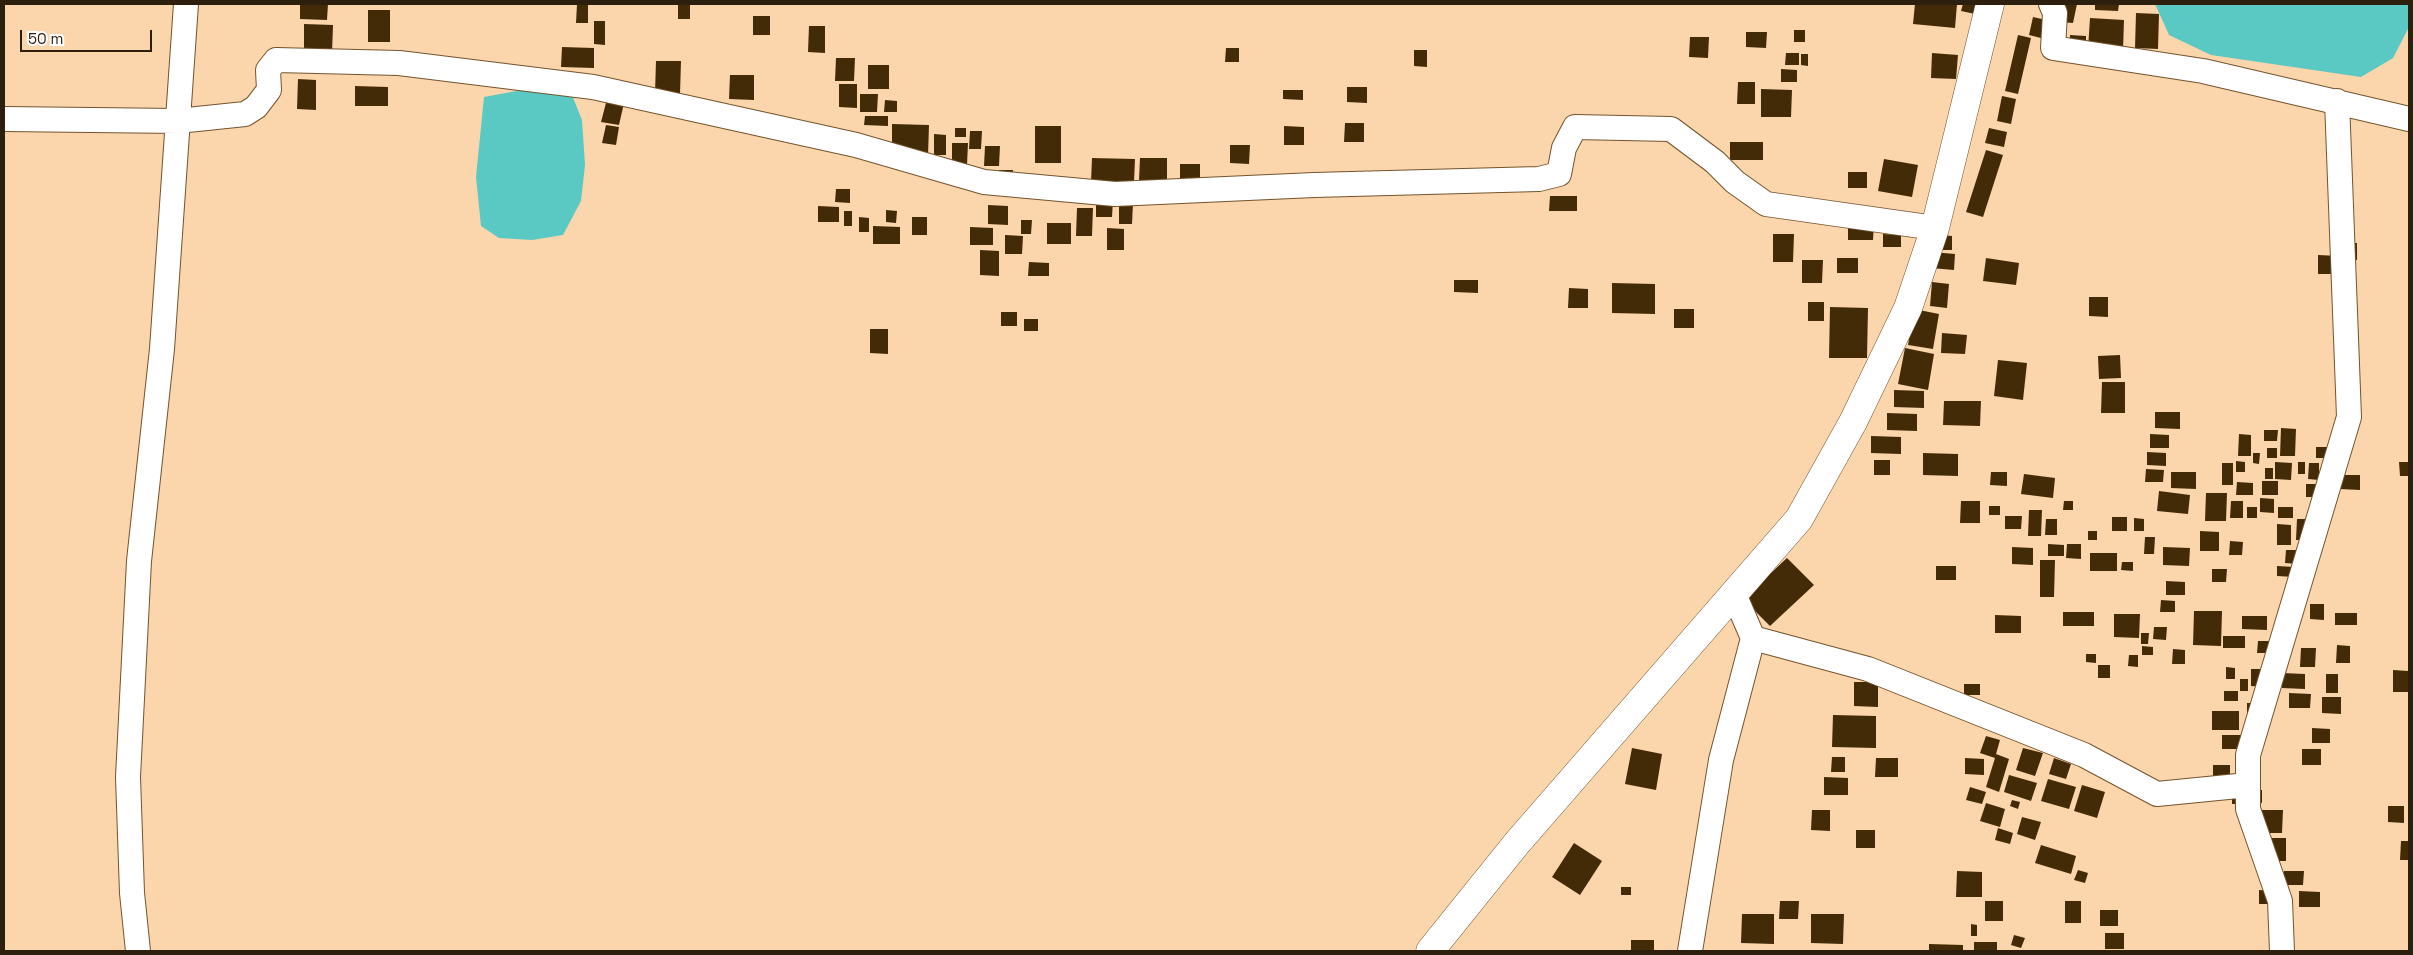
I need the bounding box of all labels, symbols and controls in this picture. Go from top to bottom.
scale bar [22,20,155,52]
text: 50 m [28,29,63,48]

